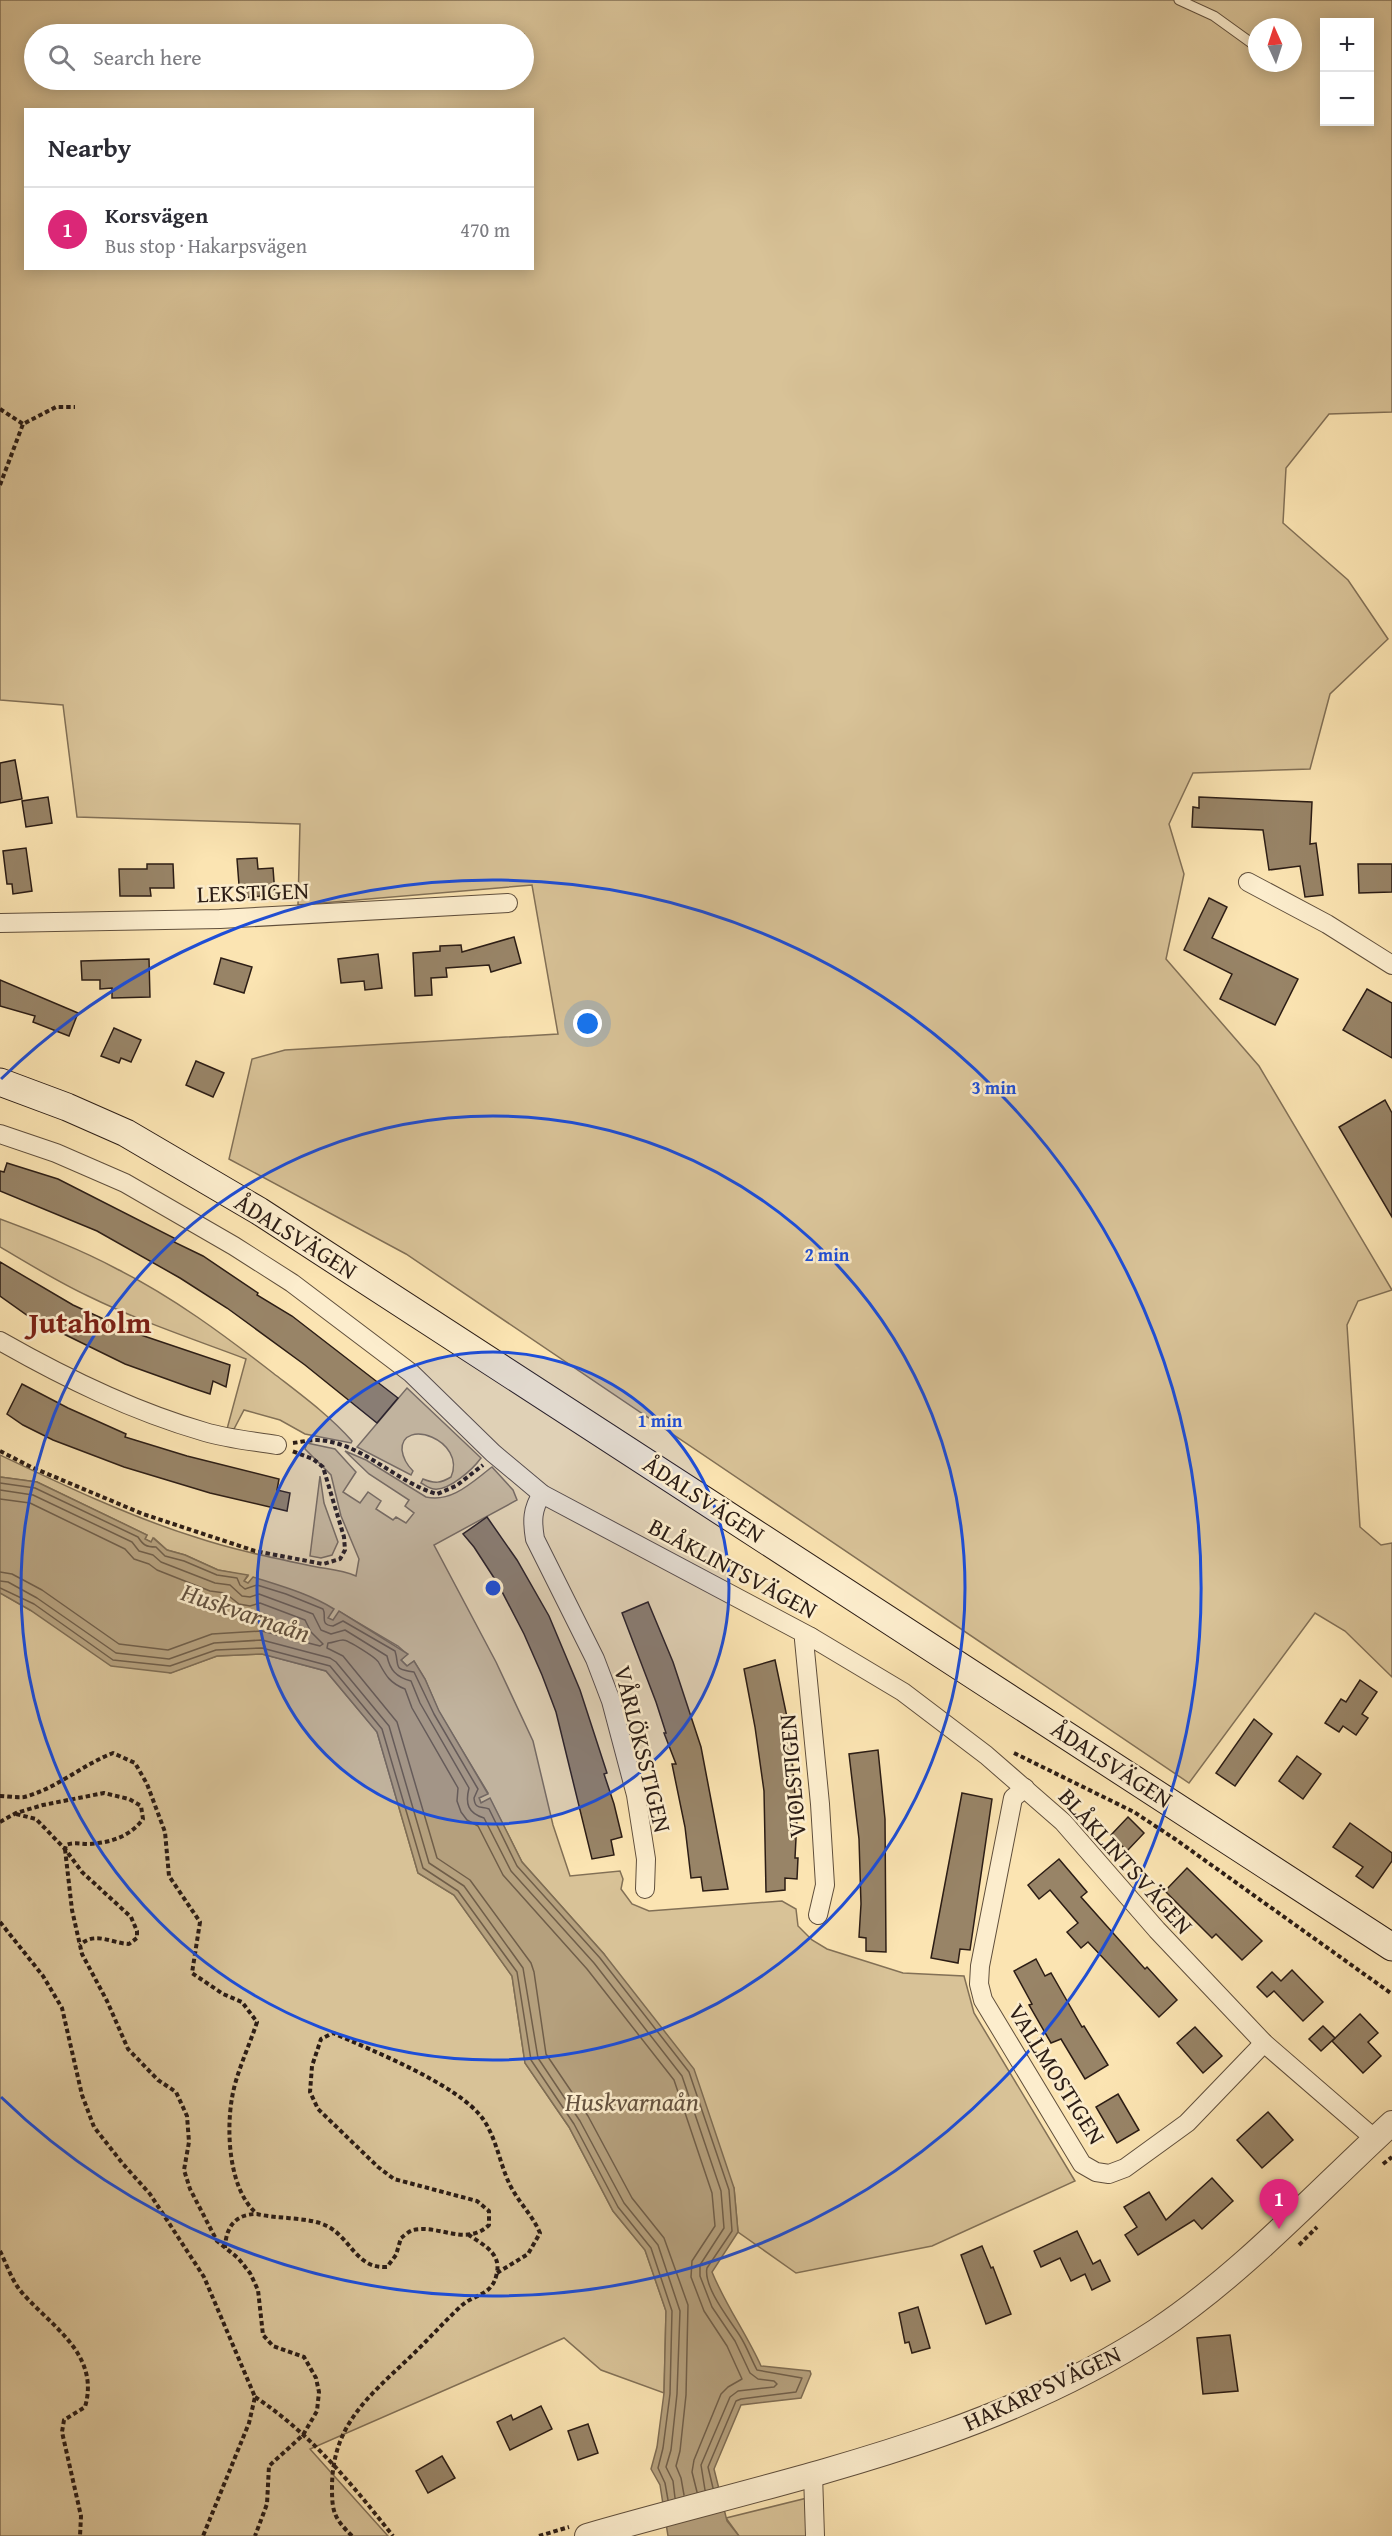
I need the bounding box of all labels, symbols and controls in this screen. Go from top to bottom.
north arrow [1248,18,1302,72]
map controls [1320,18,1374,126]
button: + [1320,18,1374,72]
search box [24,24,534,90]
icon: search [45,41,78,74]
text: Search here [93,41,202,73]
button: − [1320,72,1374,126]
text: Nearby [48,128,131,167]
text: Korsvägen [105,199,208,231]
text: 1 [62,215,73,244]
text: 470 m [460,215,510,244]
text: Bus stop · Hakarpsvägen [105,231,307,260]
street label: LEKSTIGEN [196,873,310,911]
your location [573,1009,602,1038]
text: 3 min [972,1074,1017,1101]
street label: ÅDALSVÄGEN [228,1184,364,1288]
text: 2 min [805,1241,850,1268]
district label: Jutaholm [24,1300,152,1344]
text: 1 min [638,1407,683,1434]
street label: ÅDALSVÄGEN [636,1447,772,1552]
street label: BLÅKLINTSVÄGEN [643,1509,824,1627]
water label: Huskvarnaån [175,1571,316,1652]
centre of rings [483,1578,503,1598]
street label: VÅRLÖKSSTIGEN [605,1662,681,1836]
street label: VIOLSTIGEN [769,1712,815,1839]
street label: ÅDALSVÄGEN [1044,1712,1180,1817]
street label: BLÅKLINTSVÄGEN [1051,1780,1202,1942]
street label: VALLMOSTIGEN [1000,1997,1114,2151]
water label: Huskvarnaån [564,2082,699,2121]
pin: 1 [1260,2180,1298,2229]
street label: HAKARPSVÄGEN [958,2336,1127,2440]

